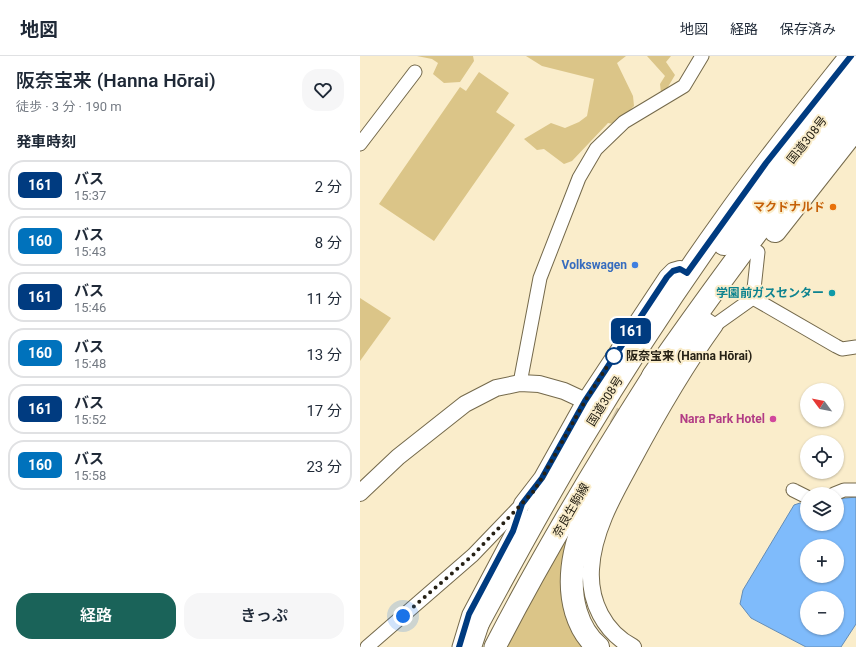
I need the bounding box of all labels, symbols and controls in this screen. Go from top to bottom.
text: 地図 [20,18,58,41]
text: 地図 [680,21,708,37]
text: 経路 [730,21,758,37]
text: 保存済み [780,21,836,37]
text: 阪奈宝来 (Hanna Hōrai) [16,69,216,92]
button: heart [302,69,344,111]
text: 徒歩 · 3 分 · 190 m [16,99,122,114]
street label: 国道308号 [784,114,830,166]
text: 発車時刻 [16,133,76,151]
text: バス [74,170,104,188]
text: 161 [28,177,52,193]
text: 2 分 [315,178,342,196]
text: 15:37 [74,188,106,203]
place label: マクドナルド [753,200,825,214]
marker: マクドナルド [828,202,838,212]
text: バス [74,226,104,244]
text: 160 [28,233,52,249]
text: 8 分 [315,234,342,252]
text: 15:43 [74,244,106,259]
place label: Volkswagen [562,258,627,272]
marker: Volkswagen [630,260,640,270]
text: バス [74,282,104,300]
place label: 学園前ガスセンター [716,286,824,300]
marker: 学園前ガスセンター [827,288,837,298]
text: 161 [28,289,52,305]
text: 11 分 [306,290,342,308]
text: 15:46 [74,300,106,315]
line badge: 161 [608,318,654,344]
text: 161 [619,323,643,339]
text: バス [74,338,104,356]
text: 160 [28,345,52,361]
text: 13 分 [306,346,342,364]
marker: 阪奈宝来 (Hanna Hōrai) [605,347,623,365]
place label: 阪奈宝来 (Hanna Hōrai) [626,349,752,363]
text: 15:48 [74,356,106,371]
street label: 国道308号 [584,373,626,429]
north arrow [800,383,844,427]
map controls [800,383,844,635]
text: バス [74,394,104,412]
text: 161 [28,401,52,417]
text: 17 分 [306,402,342,420]
text: 15:52 [74,412,106,427]
place label: Nara Park Hotel [680,412,765,426]
marker: Nara Park Hotel [768,414,778,424]
button: locate [800,435,844,479]
text: バス [74,450,104,468]
text: 160 [28,457,52,473]
text: 23 分 [306,458,342,476]
text: 15:58 [74,468,106,483]
street label: 奈良生駒線 [550,481,592,539]
button: layers [800,487,844,531]
button: + [800,539,844,583]
button: − [800,591,844,635]
button: 経路 [16,593,176,639]
button: きっぷ [184,593,344,639]
your location [393,606,413,626]

